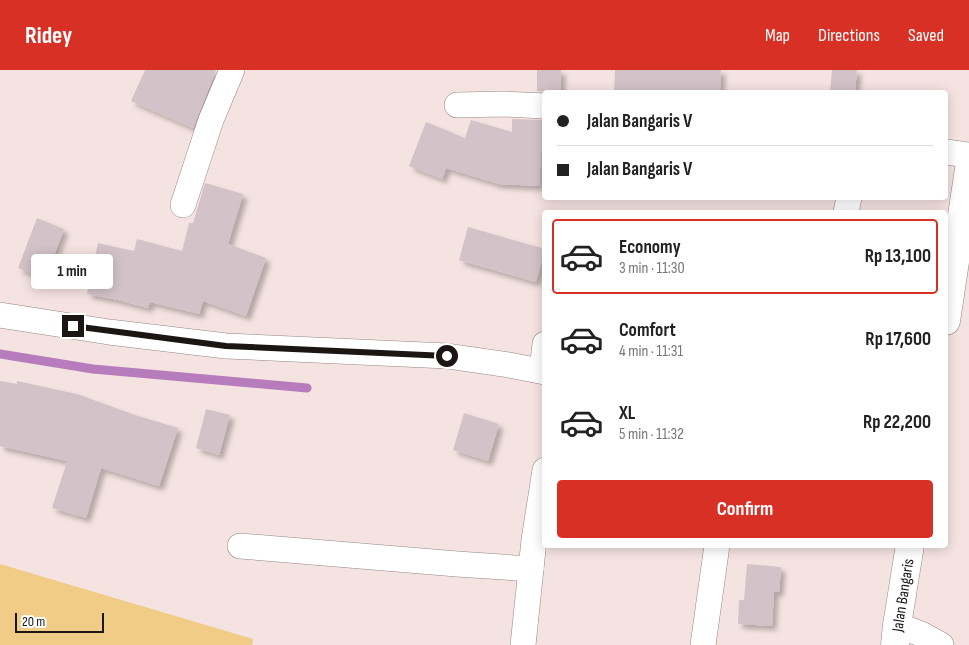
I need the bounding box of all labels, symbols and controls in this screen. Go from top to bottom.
text: Ridey [25,21,72,50]
text: Map [765,25,790,46]
text: Directions [818,25,880,46]
text: Saved [908,25,944,46]
text: Jalan Bangaris V [587,110,692,133]
text: Jalan Bangaris V [587,158,692,181]
icon: car [559,234,604,279]
text: Economy [619,236,681,259]
text: Rp 13,100 [865,245,931,268]
callout: 1 min [32,254,114,288]
text: 3 min · 11:30 [619,259,685,278]
text: 1 min [57,262,87,281]
route end [62,315,84,337]
icon: car [559,317,604,362]
text: Comfort [619,319,676,342]
text: Rp 17,600 [865,328,931,351]
text: 4 min · 11:31 [619,342,683,361]
route start [436,345,458,367]
icon: car [559,400,604,445]
text: XL [619,402,635,425]
text: Rp 22,200 [863,411,931,434]
text: 5 min · 11:32 [619,425,684,444]
button: Confirm [557,480,933,538]
street label: Jalan Bangaris [888,557,919,634]
scale bar [15,610,104,633]
text: 20 m [22,613,45,630]

